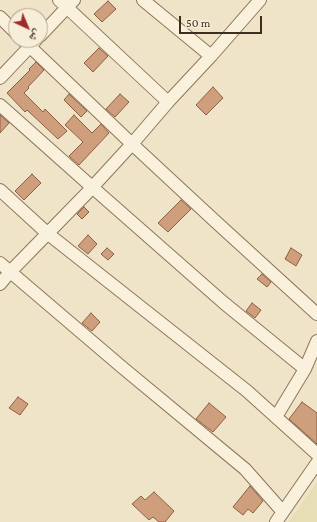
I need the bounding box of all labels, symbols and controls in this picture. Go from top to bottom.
north arrow [8,8,48,48]
scale bar [181,8,264,34]
text: 50 m [186,16,210,30]
text: ش [27,28,44,44]

